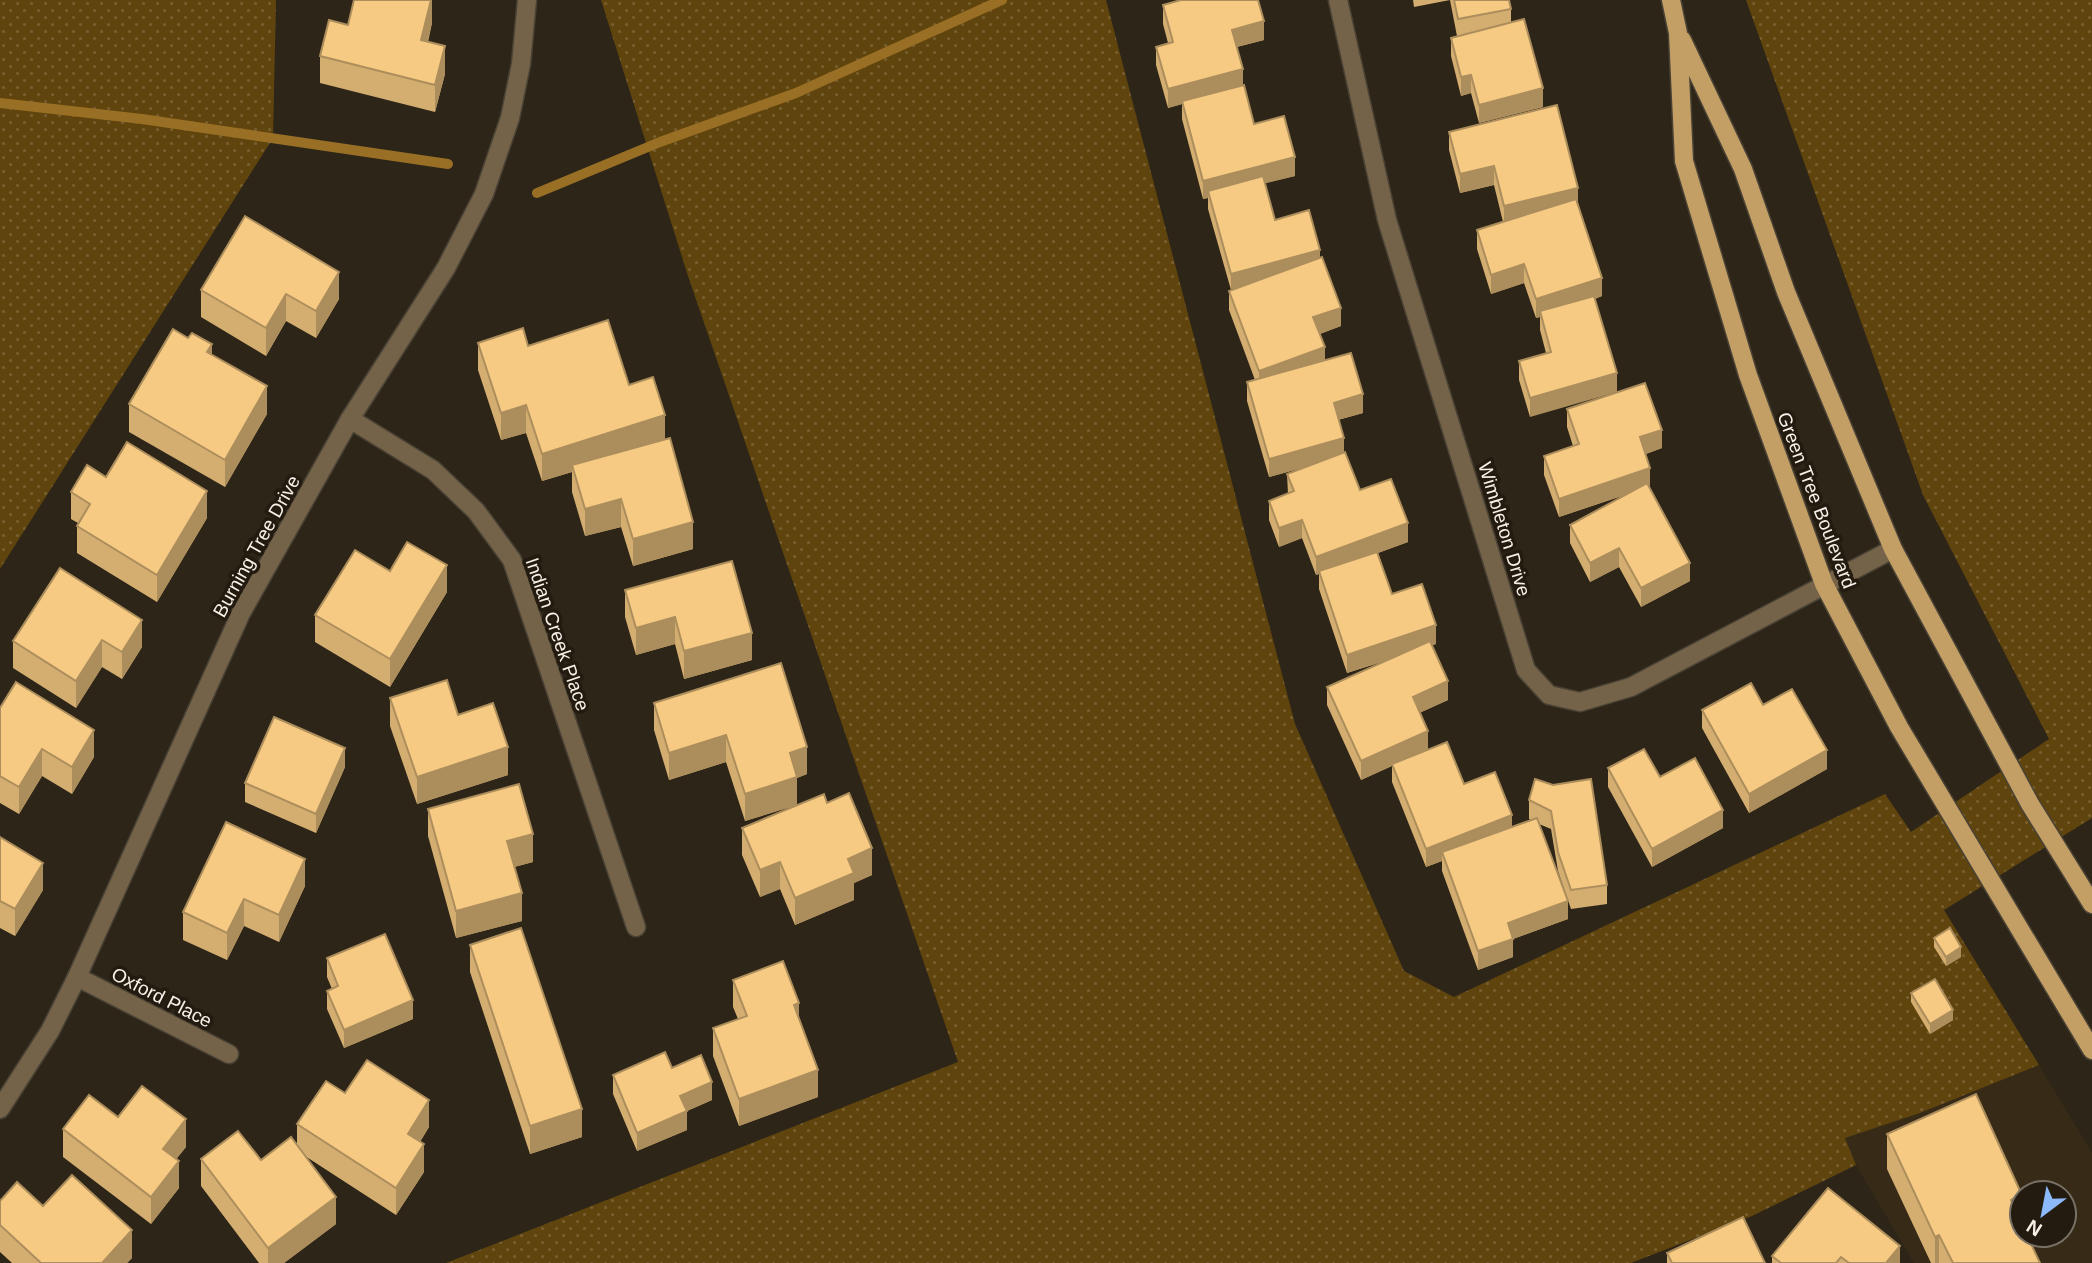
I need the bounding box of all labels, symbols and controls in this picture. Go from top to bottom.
street label: Green Tree Boulevard [1773,409,1860,591]
street label: Wimbleton Drive [1474,459,1535,599]
street label: Burning Tree Drive [209,472,304,621]
street label: Indian Creek Place [521,555,594,713]
street label: Oxford Place [108,963,215,1032]
north arrow [2008,1179,2078,1249]
text: N [2023,1215,2046,1241]

